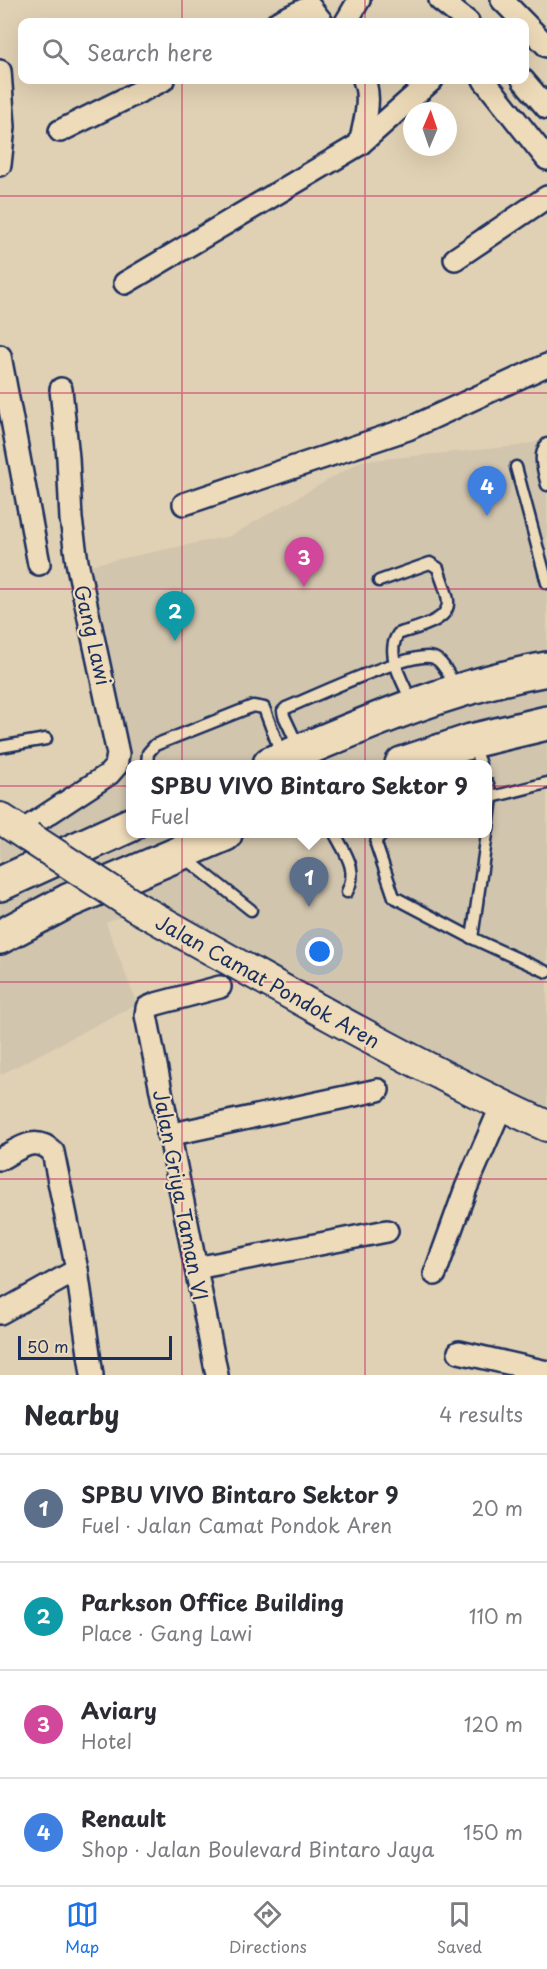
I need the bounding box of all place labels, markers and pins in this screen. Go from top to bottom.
pin: 4 [468,466,506,516]
pin: 3 [284,538,324,587]
pin: 2 [156,592,195,641]
pin: 1 [290,858,328,907]

